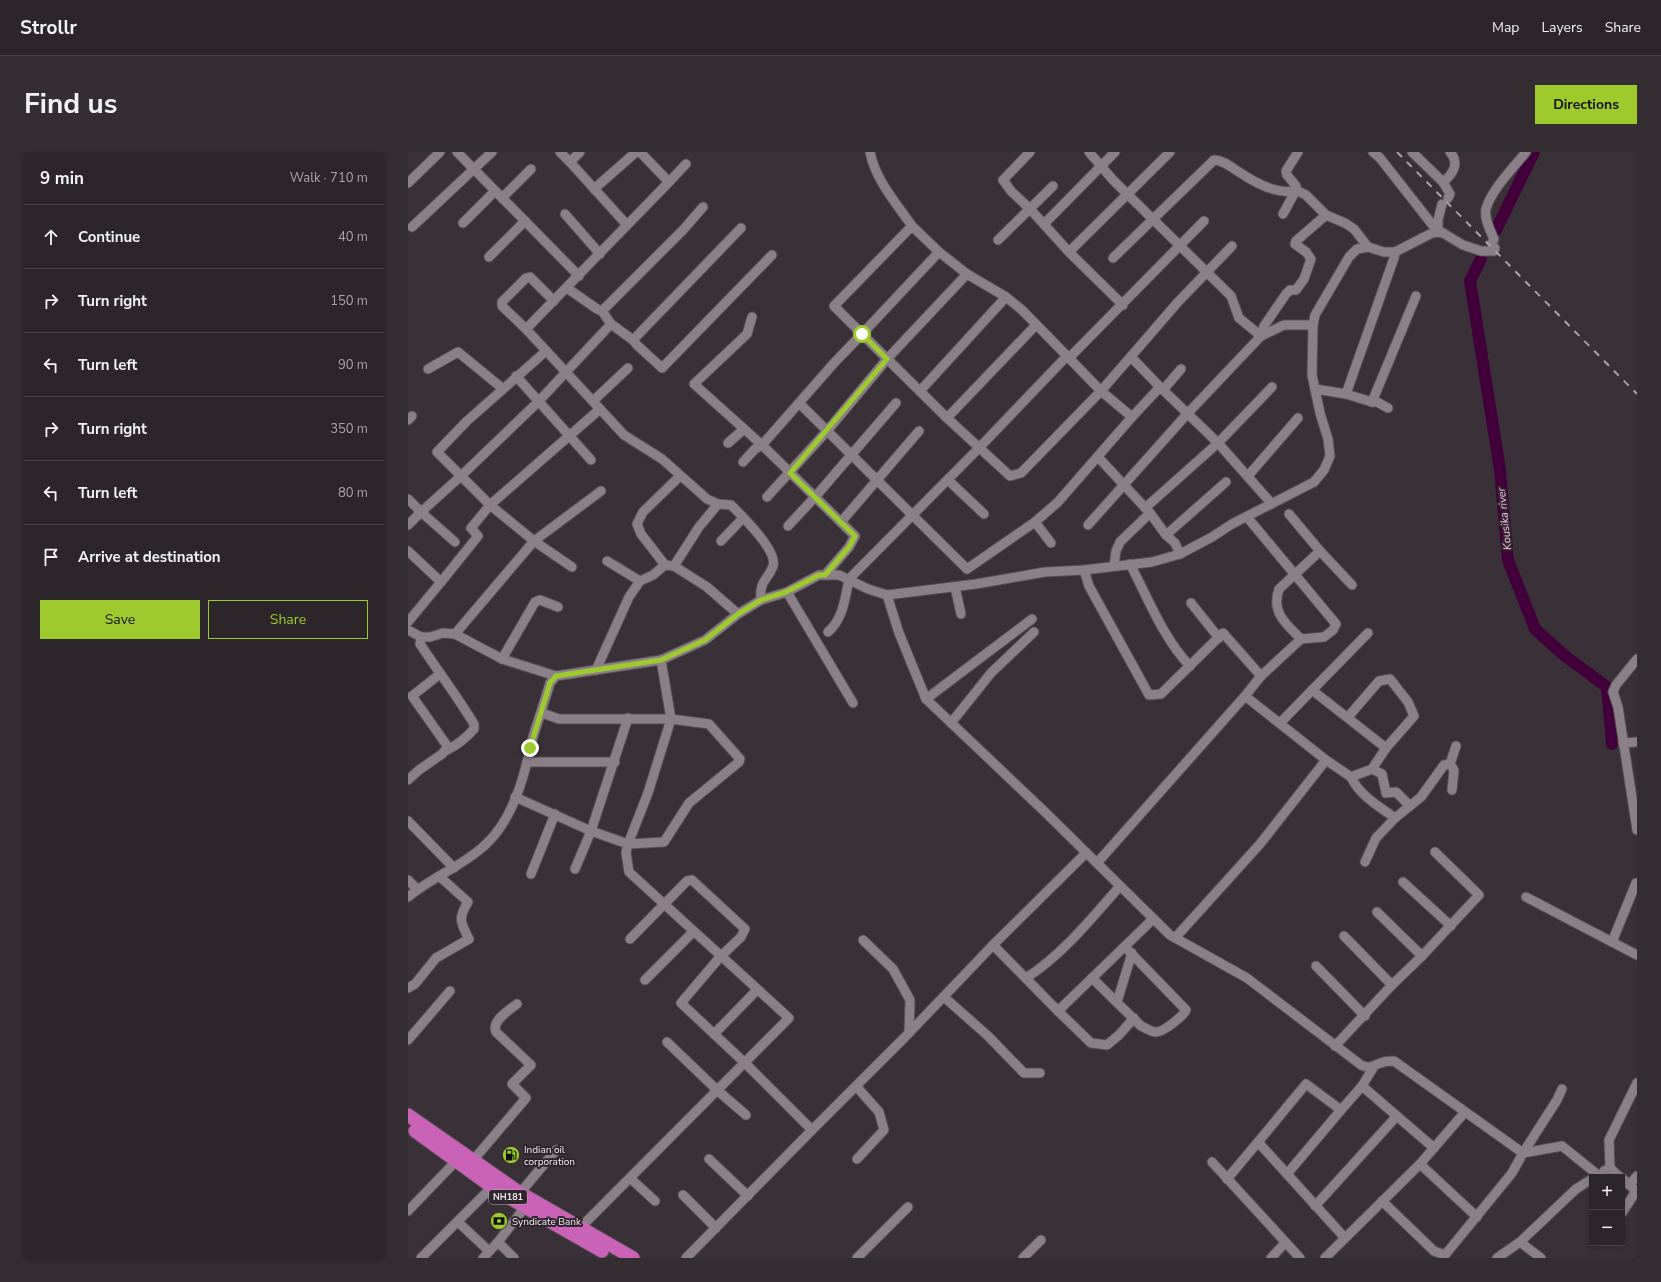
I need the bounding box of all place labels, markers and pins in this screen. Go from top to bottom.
place label: Indian oil corporation [524,1143,575,1169]
fuel station icon: Indian oil corporation [501,1145,521,1165]
bank icon: Syndicate Bank [489,1211,509,1231]
place label: Syndicate Bank [512,1215,582,1229]

